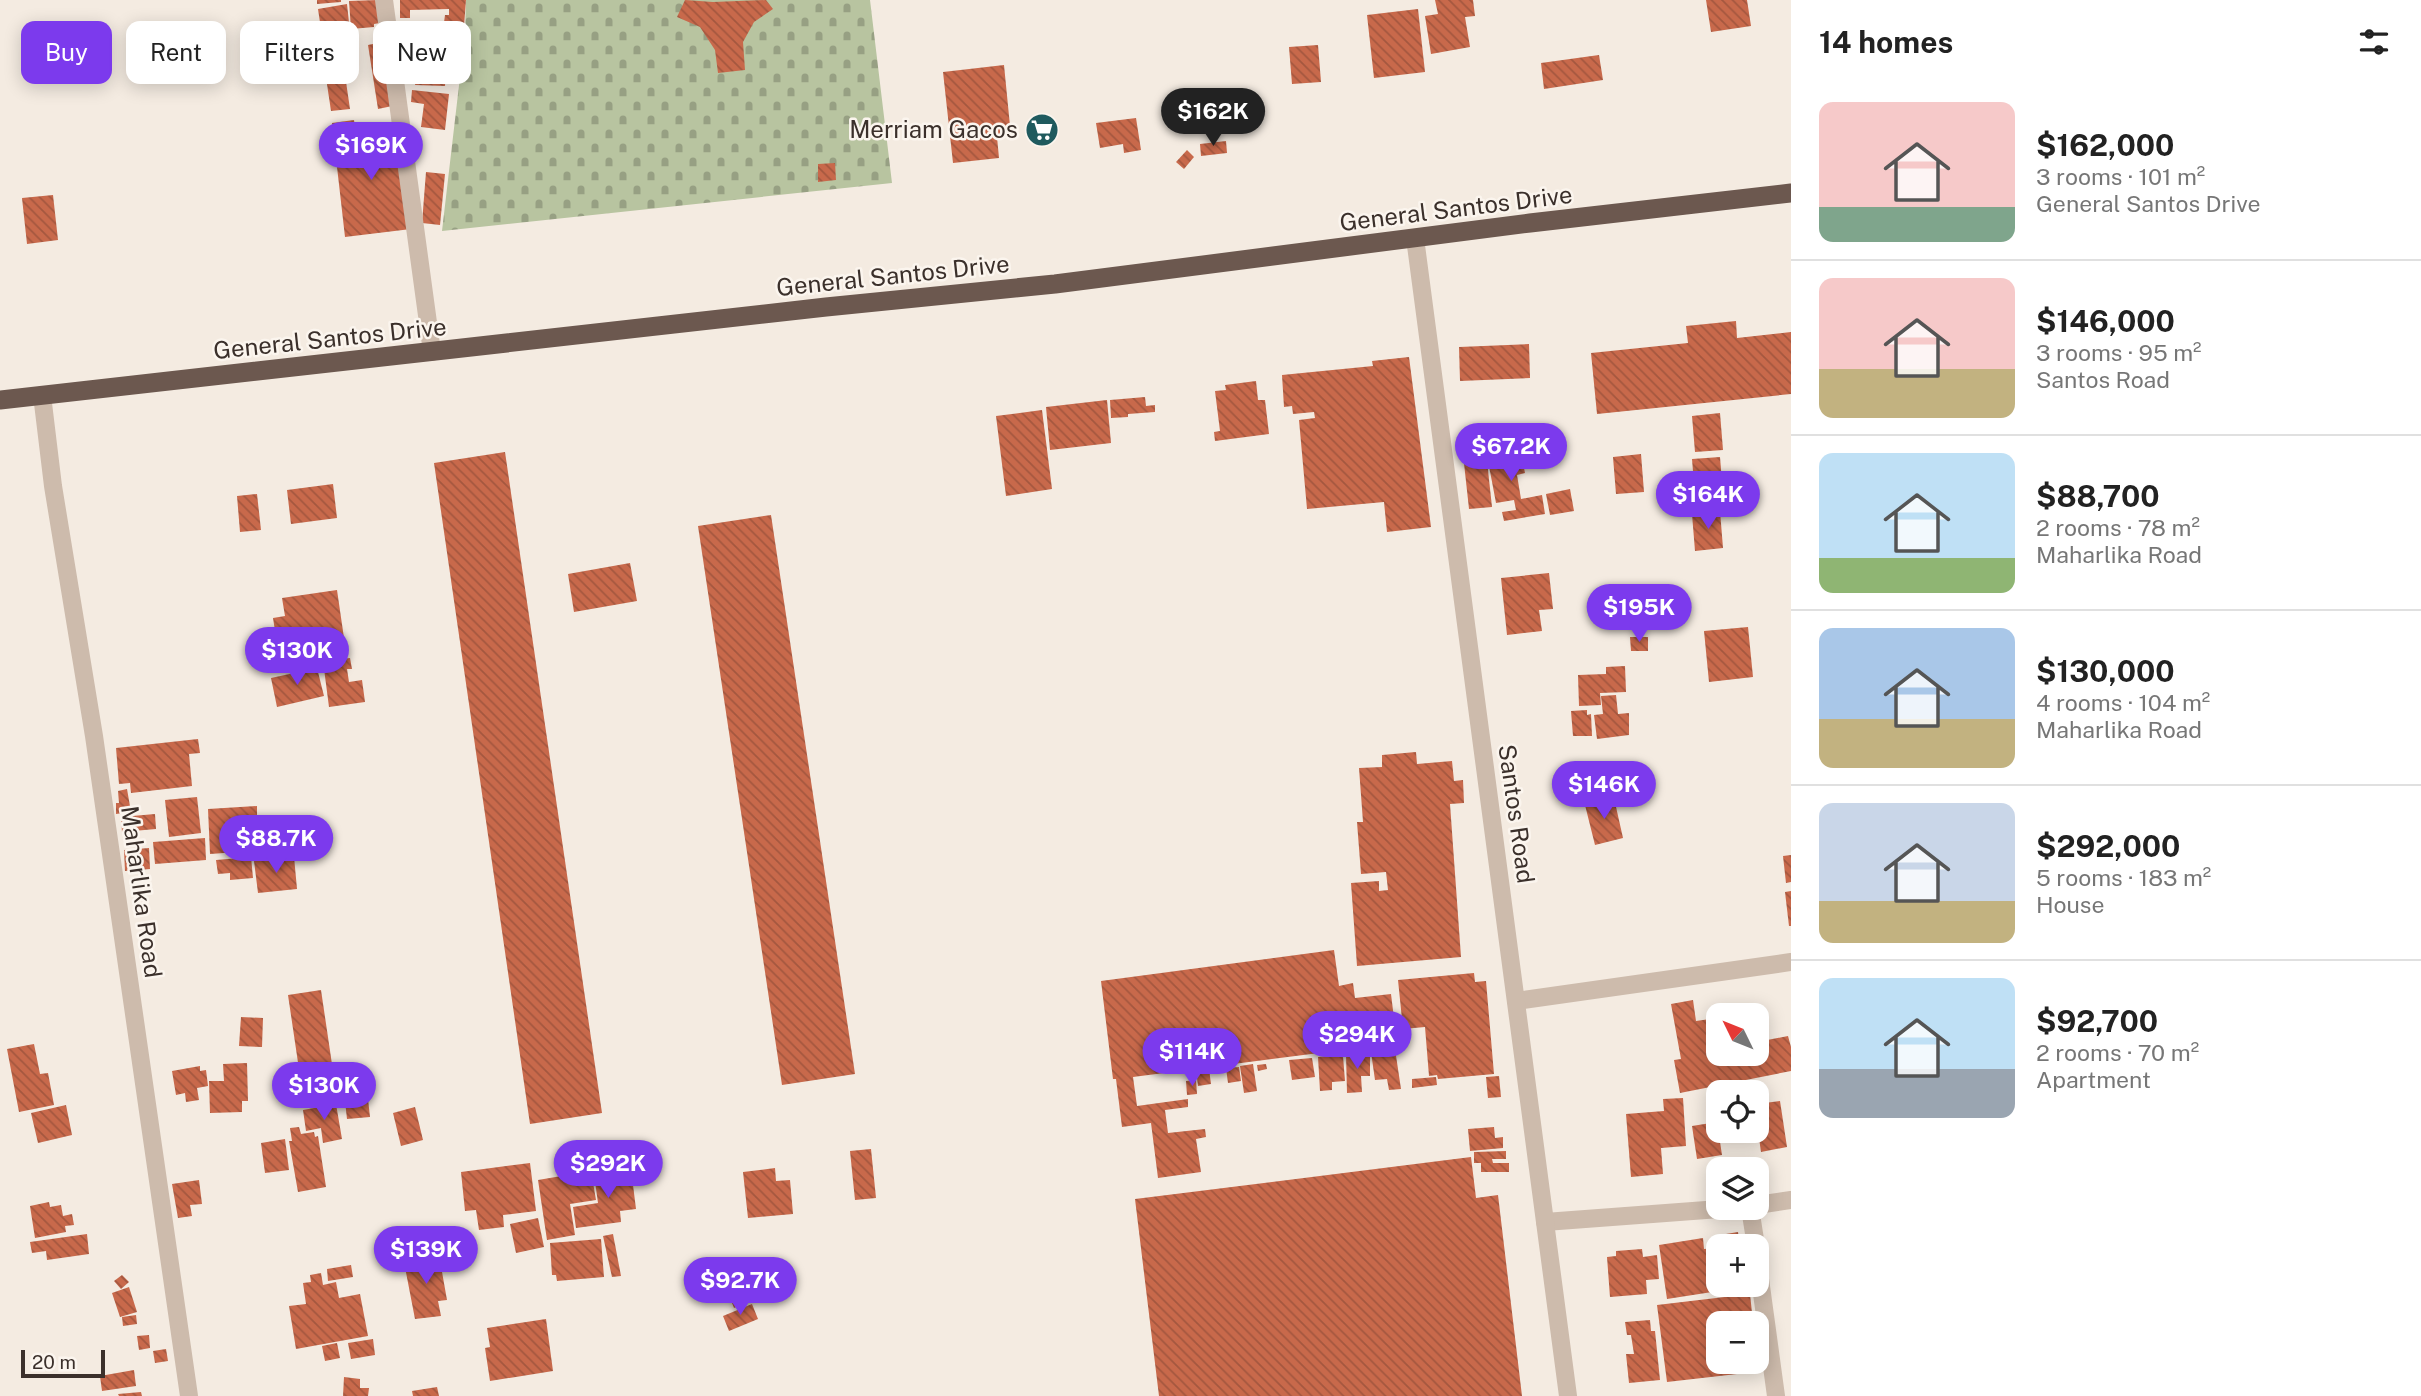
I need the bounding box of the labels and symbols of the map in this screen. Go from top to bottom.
pin: $162K [1164,88,1262,148]
supermarket icon: Merriam Gacos [1023,111,1061,149]
place label: Merriam Gacos [849,115,1018,143]
pin: $169K [322,122,420,182]
street label: General Santos Drive [1338,180,1574,236]
street label: General Santos Drive [775,249,1011,301]
street label: General Santos Drive [212,312,448,364]
pin: $67.2K [1454,424,1568,483]
pin: $164K [1659,472,1757,531]
pin: $195K [1590,584,1688,644]
pin: $130K [248,628,346,687]
street label: Santos Road [1493,743,1541,885]
pin: $146K [1555,762,1653,821]
street label: Maharlika Road [116,804,168,980]
pin: $88.7K [219,816,333,875]
north arrow [1706,1003,1769,1066]
pin: $294K [1308,1012,1406,1071]
pin: $114K [1143,1028,1241,1088]
pin: $130K [275,1062,373,1122]
pin: $292K [559,1140,657,1200]
pin: $139K [377,1226,475,1286]
pin: $92.7K [683,1258,797,1317]
scale bar [21,1347,105,1379]

